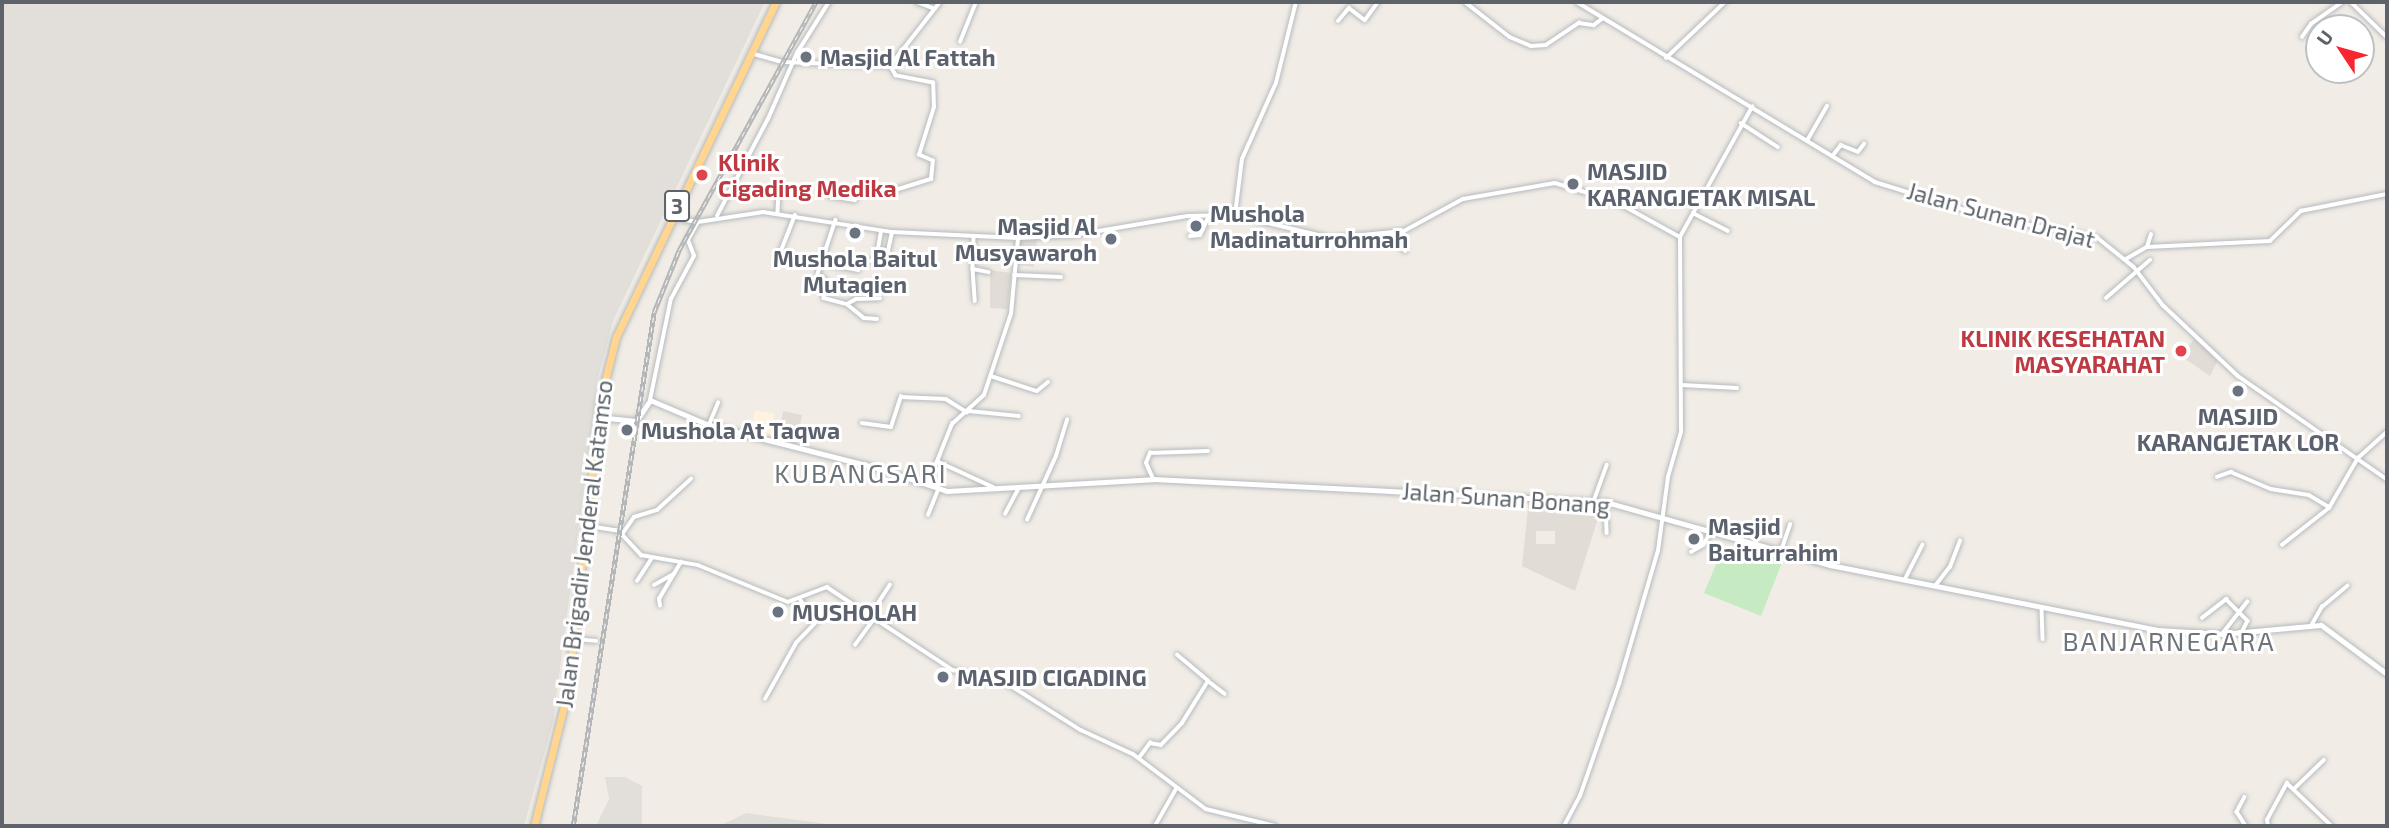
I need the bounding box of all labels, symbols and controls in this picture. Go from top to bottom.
north arrow [2305,14,2375,84]
text: U [2311,26,2337,50]
place label: Masjid Al Fattah [820,43,997,71]
marker: Masjid Al Fattah [798,49,814,65]
place label: Klinik Cigading Medika [718,148,897,202]
place label: MASJID KARANGJETAK MISAL [1587,157,1816,211]
marker: Klinik Cigading Medika [692,165,712,185]
marker: MASJID KARANGJETAK MISAL [1565,176,1581,192]
street label: Jalan Sunan Drajat [1904,177,2098,253]
road number: 3 [663,188,691,224]
place label: Mushola Madinaturrohmah [1210,199,1408,253]
place label: Masjid Al Musyawaroh [955,212,1097,266]
marker: Mushola Madinaturrohmah [1188,218,1204,234]
marker: Mushola Baitul Mutaqien [847,225,863,241]
marker: Masjid Al Musyawaroh [1103,231,1119,247]
place label: Mushola Baitul Mutaqien [773,244,937,298]
place label: KLINIK KESEHATAN MASYARAHAT [1960,324,2165,378]
marker: KLINIK KESEHATAN MASYARAHAT [2171,341,2191,361]
street label: Jalan Brigadir Jenderal Katamso [550,378,618,710]
marker: MASJID KARANGJETAK LOR [2230,383,2246,399]
place label: MASJID KARANGJETAK LOR [2137,402,2339,456]
place label: Mushola At Taqwa [641,416,841,444]
marker: Mushola At Taqwa [619,422,635,438]
district label: KUBANGSARI [776,457,946,489]
street label: Jalan Sunan Bonang [1401,477,1611,519]
place label: Masjid Baiturrahim [1708,512,1838,566]
marker: Masjid Baiturrahim [1686,531,1702,547]
place label: MUSHOLAH [792,598,917,626]
marker: MUSHOLAH [770,604,786,620]
district label: BANJARNEGARA [2064,625,2274,657]
place label: MASJID CIGADING [957,663,1147,691]
marker: MASJID CIGADING [935,669,951,685]

